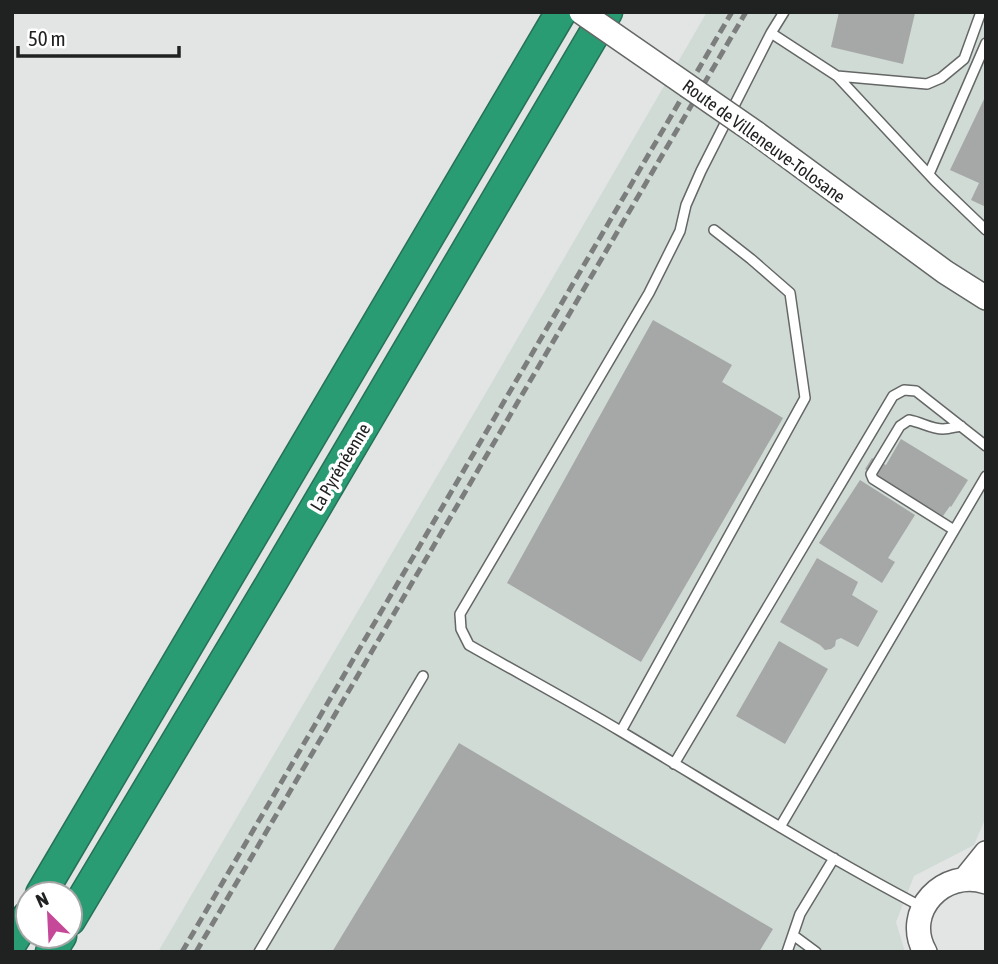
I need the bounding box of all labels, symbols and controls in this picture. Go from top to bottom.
scale bar [18,14,178,58]
text: 50 m [28,26,66,50]
street label: Route de Villeneuve-Tolosane [679,75,849,207]
street label: La Pyrénéenne [306,420,374,514]
north arrow [14,880,84,950]
text: N [32,887,52,912]

